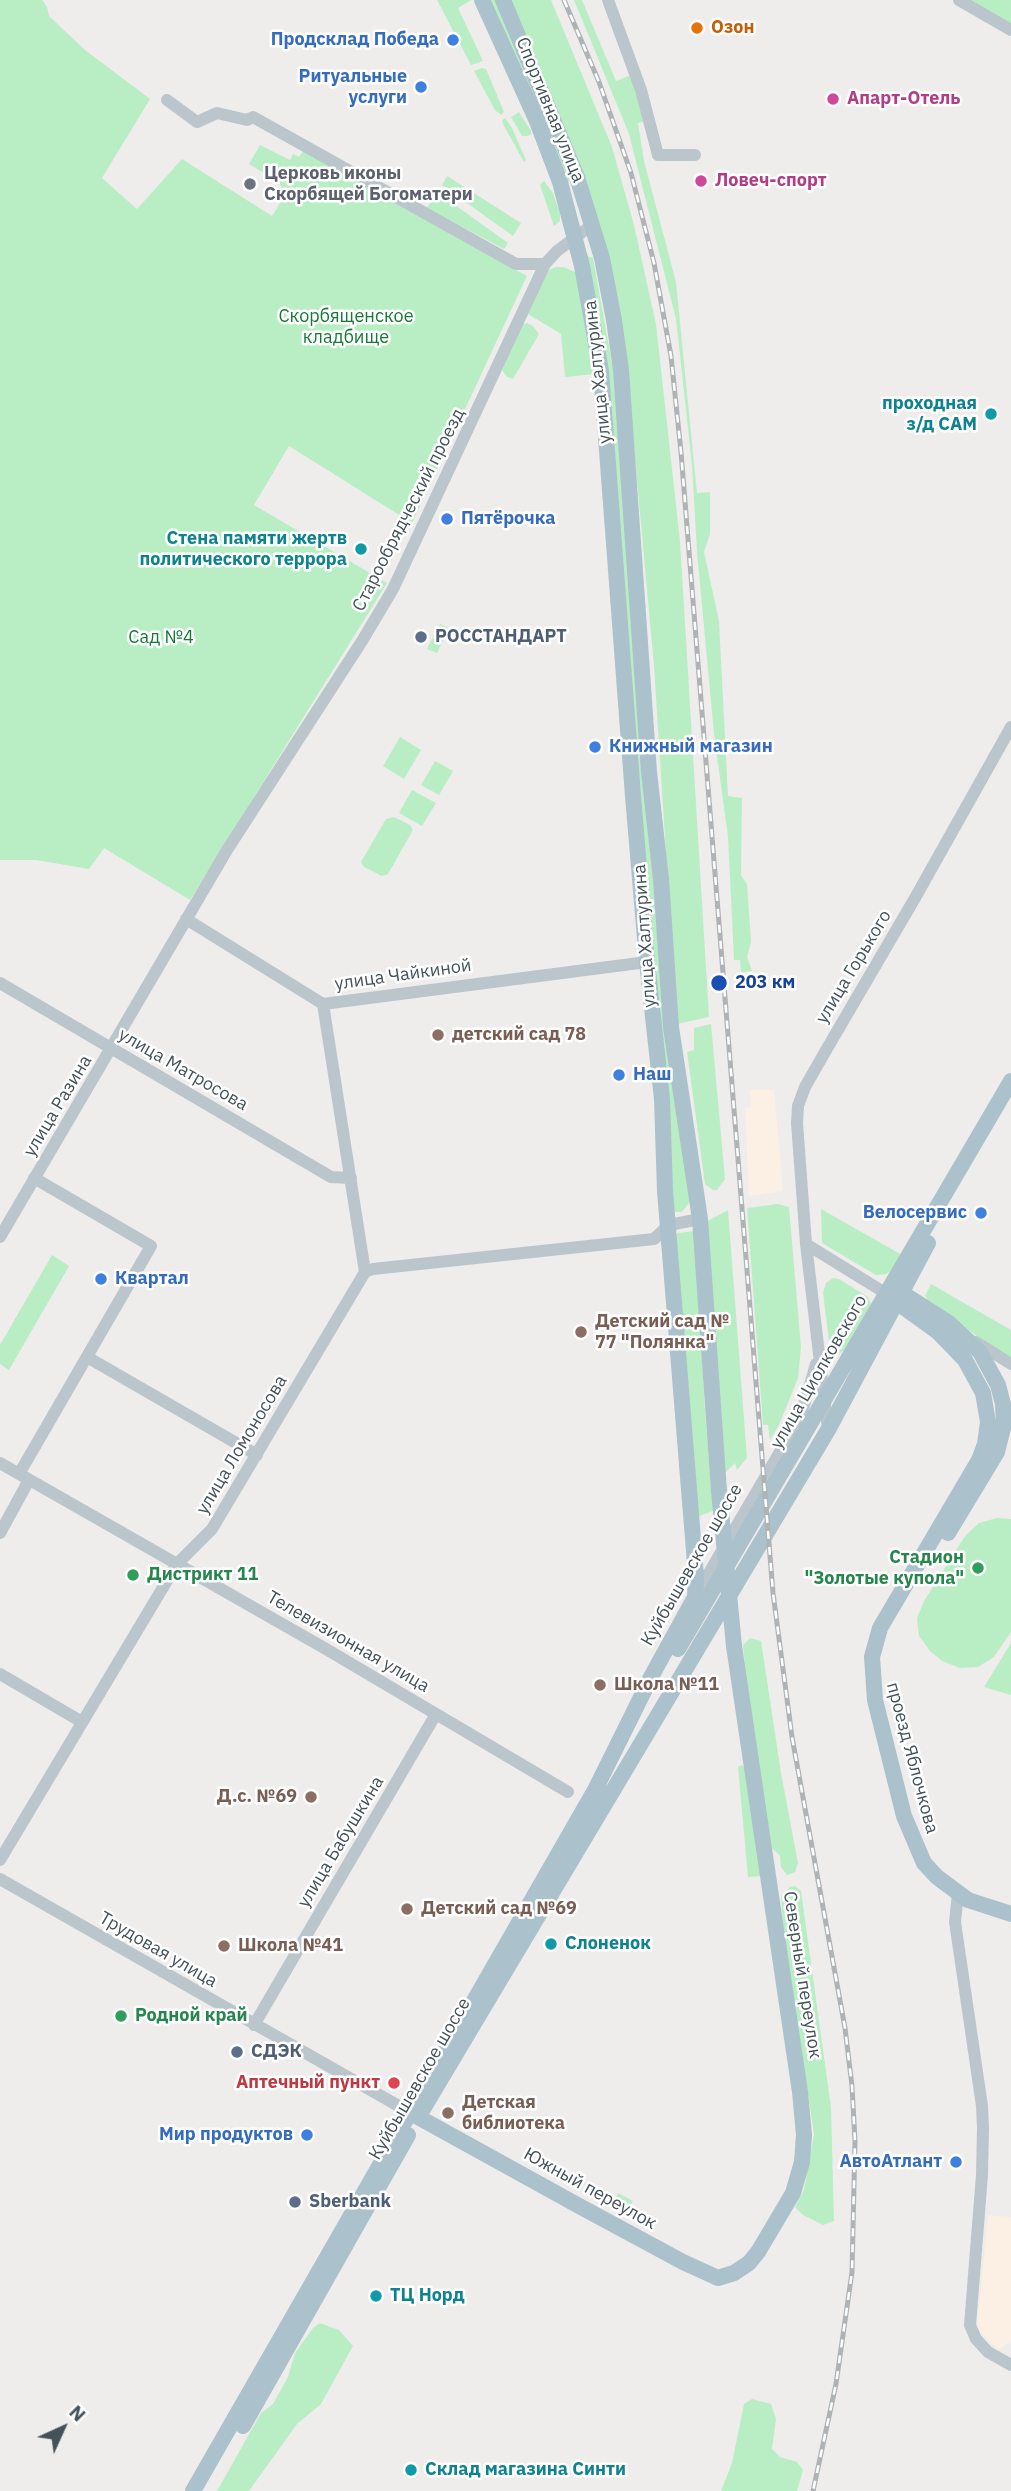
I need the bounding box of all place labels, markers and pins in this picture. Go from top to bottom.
place label: Озон [711,17,754,39]
marker: Озон [689,20,705,36]
place label: Продсклад Победа [271,29,439,51]
marker: Продсклад Победа [445,32,461,48]
place label: Ритуальные услуги [299,66,407,108]
marker: Ритуальные услуги [413,79,429,95]
place label: Апарт-Отель [847,88,960,110]
marker: Апарт-Отель [825,91,841,107]
place label: Церковь иконы Скорбящей Богоматери [264,163,473,206]
place label: Ловеч-спорт [715,170,827,192]
marker: Ловеч-спорт [693,173,709,189]
marker: Церковь иконы Скорбящей Богоматери [242,176,258,192]
place label: проходная з/д САМ [882,393,977,436]
marker: проходная з/д САМ [983,406,999,422]
place label: Пятёрочка [461,508,555,530]
marker: Пятёрочка [439,511,455,527]
place label: Стена памяти жертв политического террора [140,528,347,570]
marker: Стена памяти жертв политического террора [353,541,369,557]
place label: РОССТАНДАРТ [435,626,567,648]
marker: РОССТАНДАРТ [413,629,429,645]
place label: Книжный магазин [609,736,773,758]
marker: Книжный магазин [587,739,603,755]
place label: 203 км [735,972,795,994]
marker: 203 км [709,973,729,993]
place label: детский сад 78 [452,1024,586,1046]
marker: детский сад 78 [430,1027,446,1043]
place label: Наш [633,1064,671,1086]
marker: Наш [611,1067,627,1083]
place label: Велосервис [863,1202,967,1224]
marker: Велосервис [973,1205,989,1221]
place label: Квартал [115,1268,189,1290]
marker: Квартал [93,1271,109,1287]
place label: Детский сад № 77 "Полянка" [595,1311,729,1354]
marker: Детский сад № 77 "Полянка" [573,1324,589,1340]
place label: Стадион "Золотые купола" [804,1547,964,1590]
marker: Стадион "Золотые купола" [970,1560,986,1576]
place label: Дистрикт 11 [147,1564,258,1586]
marker: Дистрикт 11 [125,1567,141,1583]
place label: Школа №11 [614,1674,719,1696]
marker: Школа №11 [592,1677,608,1693]
place label: Д.с. №69 [217,1786,297,1808]
marker: Д.с. №69 [303,1789,319,1805]
place label: Детский сад №69 [421,1898,577,1920]
marker: Детский сад №69 [399,1901,415,1917]
place label: Слоненок [565,1933,651,1955]
place label: Школа №41 [238,1935,343,1957]
marker: Слоненок [543,1936,559,1952]
marker: Школа №41 [216,1938,232,1954]
place label: Родной край [135,2005,248,2027]
marker: Родной край [113,2008,129,2024]
place label: СДЭК [251,2041,302,2063]
marker: СДЭК [229,2044,245,2060]
place label: Аптечный пункт [236,2072,380,2094]
marker: Аптечный пункт [386,2075,402,2091]
place label: Детская библиотека [462,2092,565,2134]
marker: Детская библиотека [440,2105,456,2121]
place label: Мир продуктов [159,2124,293,2146]
marker: Мир продуктов [299,2127,315,2143]
place label: АвтоАтлант [839,2151,942,2173]
marker: АвтоАтлант [948,2154,964,2170]
place label: Sberbank [309,2191,391,2213]
marker: Sberbank [287,2194,303,2210]
place label: ТЦ Норд [390,2285,465,2307]
marker: ТЦ Норд [368,2288,384,2304]
place label: Склад магазина Синти [425,2459,626,2481]
marker: Склад магазина Синти [403,2462,419,2478]

